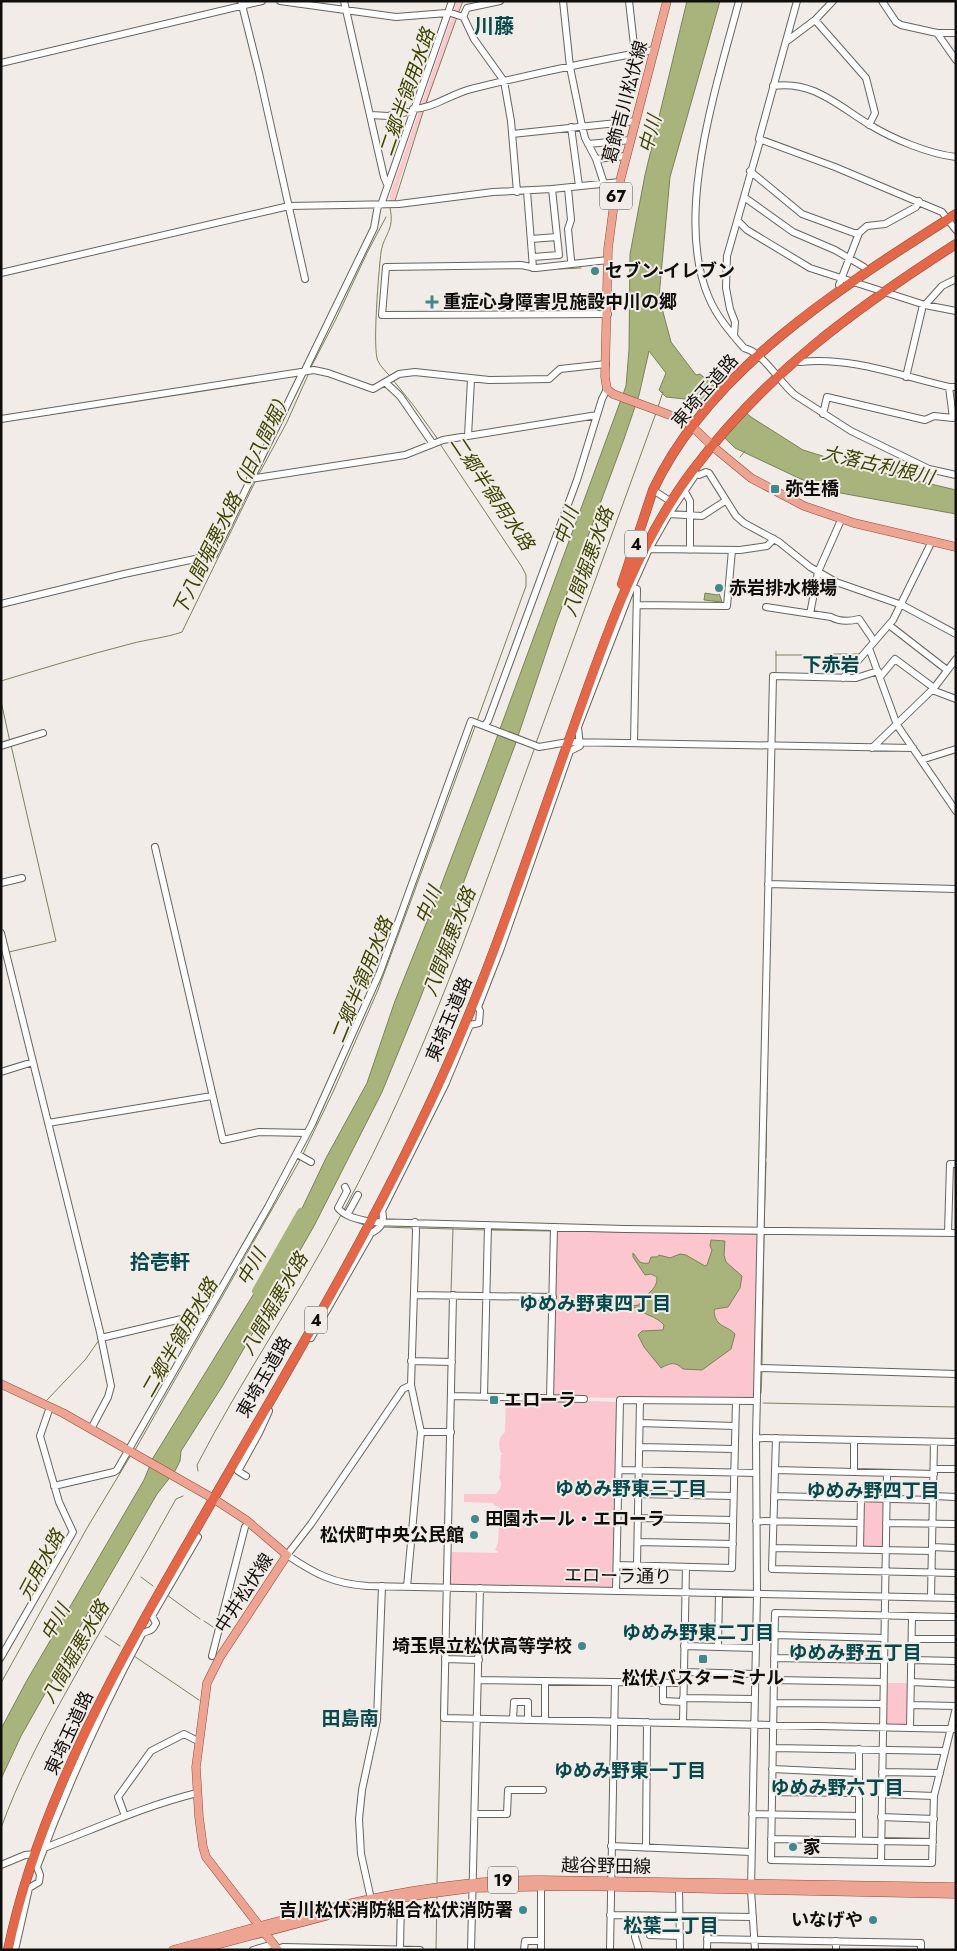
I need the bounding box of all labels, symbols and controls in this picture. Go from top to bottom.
district label: 川藤 [474,12,514,41]
water label: 二郷半領用水路 [373,23,442,159]
street label: 葛飾吉川松伏線 [596,38,654,166]
water label: 中川 [632,110,668,156]
road number: 67 [600,182,632,210]
place label: セブン-イレブン [605,258,735,284]
marker: セブン-イレブン [589,265,601,277]
place label: 重症心身障害児施設中川の郷 [443,289,677,315]
marker: 重症心身障害児施設中川の郷 [425,295,439,309]
street label: 東埼玉道路 [666,349,744,433]
water label: 下八間堀悪水路（旧八間堀） [166,386,298,620]
water label: 二郷半領用水路 [444,430,541,557]
water label: 大落古利根川 [819,439,939,491]
place label: 弥生橋 [785,476,839,502]
marker: 弥生橋 [769,483,781,495]
water label: 中川 [547,502,586,548]
water label: 八間堀悪水路 [556,502,621,620]
road number: 4 [625,530,647,558]
place label: 赤岩排水機場 [729,575,837,601]
marker: 赤岩排水機場 [713,582,725,594]
district label: 下赤岩 [802,651,860,678]
water label: 中川 [408,880,449,928]
water label: 八間堀悪水路 [416,882,483,1000]
water label: 二郷半領用水路 [325,911,400,1047]
street label: 東埼玉道路 [419,972,479,1066]
water label: 中川 [230,1242,273,1290]
water label: 八間堀悪水路 [234,1246,315,1360]
district label: 拾壱軒 [130,1248,190,1277]
water label: 二郷半領用水路 [134,1272,225,1402]
district label: ゆめみ野東四丁目 [519,1290,671,1317]
road number: 4 [305,1306,327,1334]
street label: 東埼玉道路 [230,1332,298,1422]
place label: エローラ [504,1387,576,1413]
marker: エローラ [488,1394,500,1406]
district label: ゆめみ野東三丁目 [555,1475,707,1502]
district label: ゆめみ野四丁目 [806,1477,940,1504]
place label: 田園ホール・エローラ [485,1506,665,1532]
marker: 田園ホール・エローラ [469,1513,481,1525]
place label: 松伏町中央公民館 [320,1522,464,1548]
water label: 元用水路 [11,1523,72,1605]
marker: 松伏町中央公民館 [468,1529,480,1541]
street label: 中井松伏線 [209,1548,279,1638]
street label: エローラ通り [564,1562,672,1590]
water label: 八間堀悪水路 [35,1594,116,1708]
water label: 中川 [34,1597,77,1645]
district label: ゆめみ野東二丁目 [622,1619,774,1646]
place label: 埼玉県立松伏高等学校 [392,1633,572,1659]
district label: ゆめみ野五丁目 [788,1639,922,1666]
marker: 埼玉県立松伏高等学校 [576,1640,588,1652]
marker: 松伏バスターミナル [697,1653,709,1665]
place label: 松伏バスターミナル [622,1665,784,1691]
street label: 東埼玉道路 [38,1687,100,1779]
district label: 田島南 [321,1705,379,1732]
district label: ゆめみ野東一丁目 [554,1757,706,1784]
district label: ゆめみ野六丁目 [770,1774,904,1801]
place label: 家 [803,1834,821,1860]
marker: 家 [787,1841,799,1853]
street label: 越谷野田線 [561,1852,651,1880]
road number: 19 [488,1866,518,1894]
place label: 吉川松伏消防組合松伏消防署 [279,1897,513,1923]
marker: 吉川松伏消防組合松伏消防署 [517,1904,529,1916]
place label: いなげや [791,1907,863,1933]
district label: 松葉二丁目 [623,1912,719,1939]
marker: いなげや [867,1914,879,1926]

